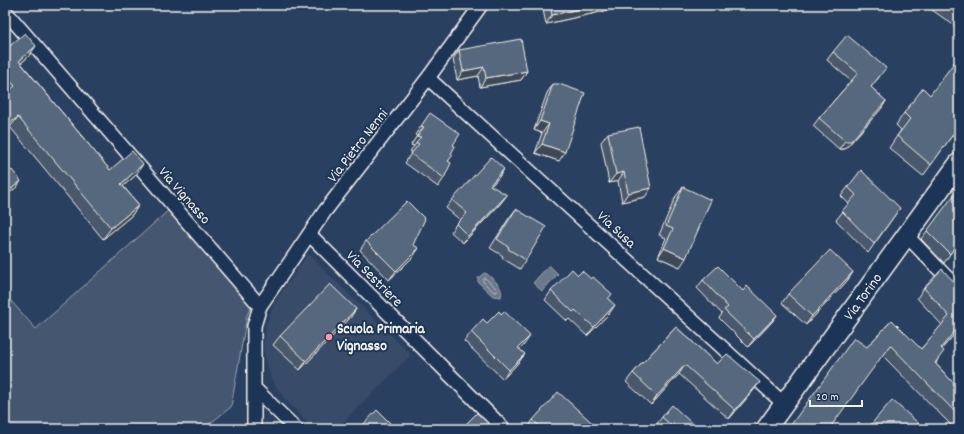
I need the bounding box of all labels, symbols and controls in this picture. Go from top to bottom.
street label: Via Pietro Nenni [323,104,395,188]
street label: Via Vignasso [152,163,215,230]
street label: Via Susa [591,206,641,255]
street label: Via Sestriere [340,246,407,313]
street label: Via Torino [839,269,889,326]
place label: Scuola Primaria Vignasso [337,319,426,358]
marker: Scuola Primaria Vignasso [324,332,334,342]
scale bar [810,382,862,408]
text: 20 m [816,389,839,406]

